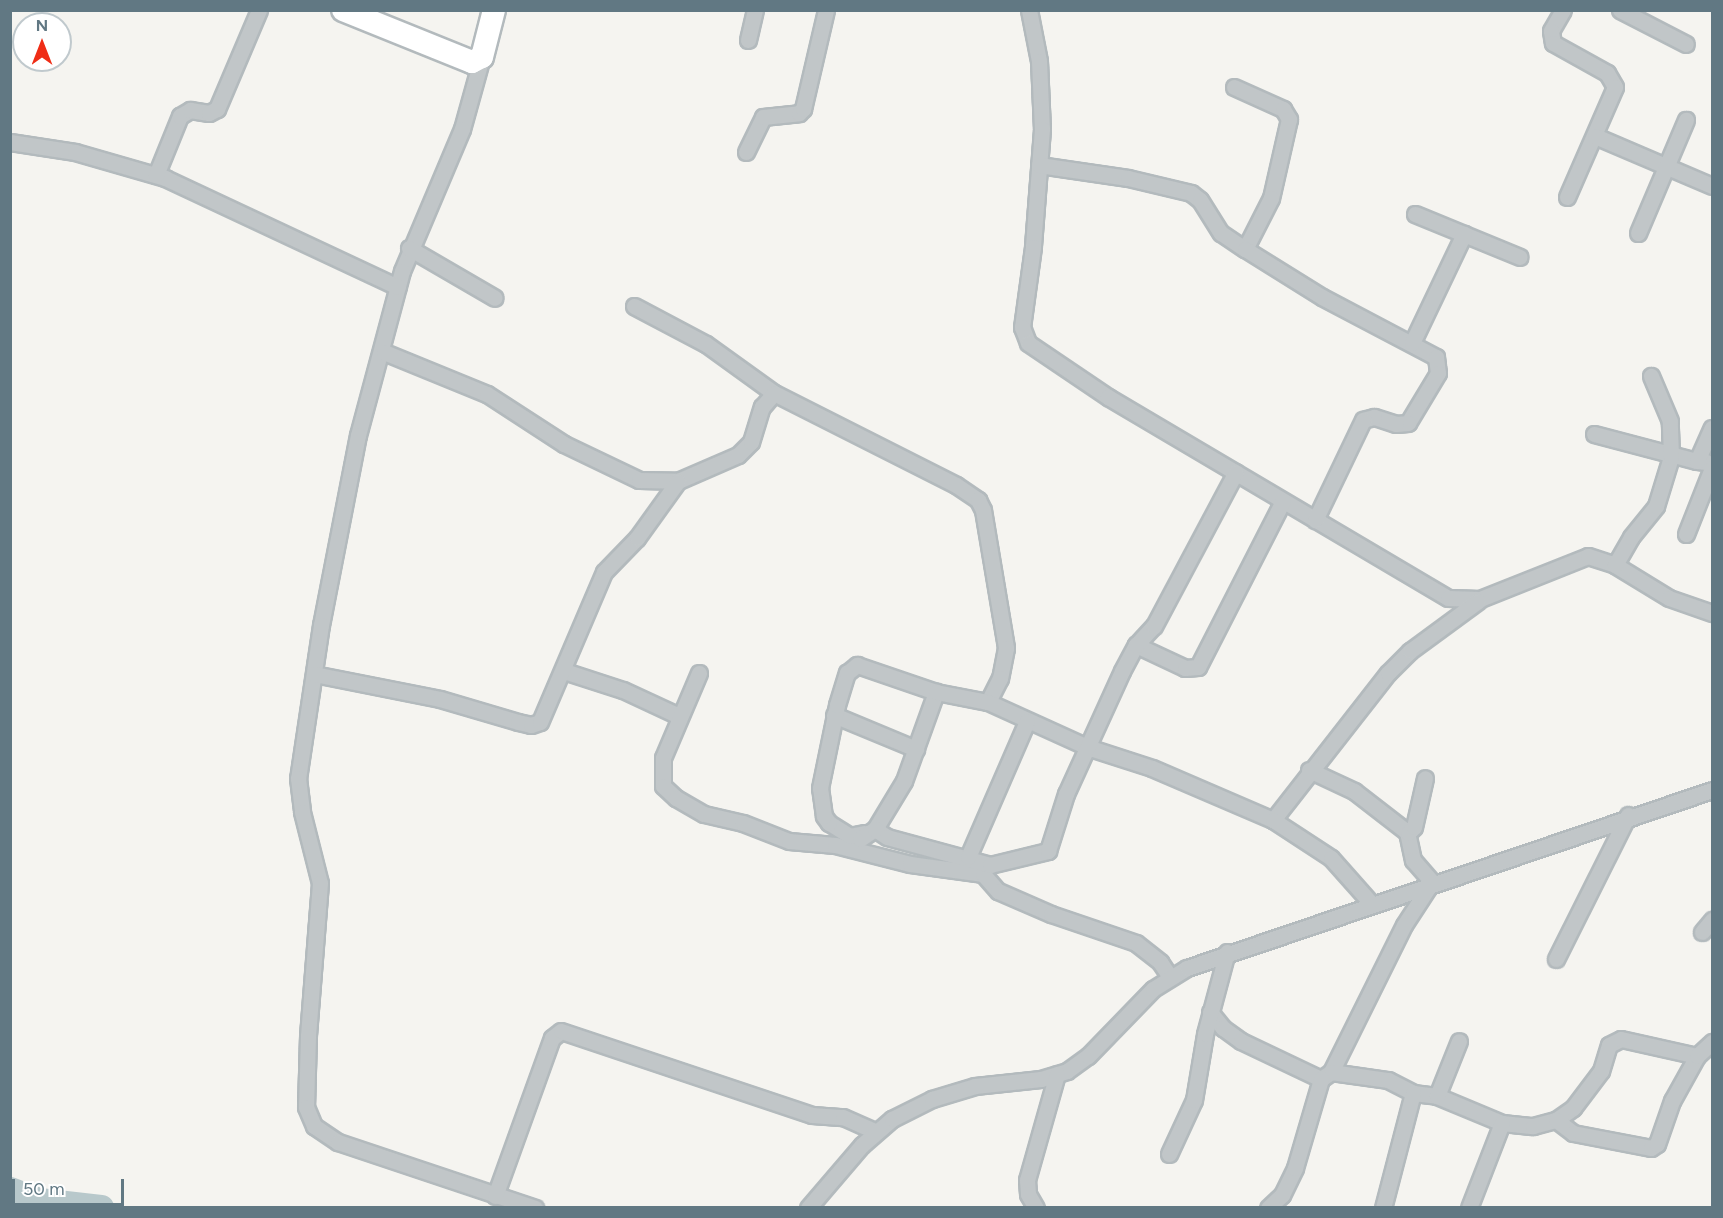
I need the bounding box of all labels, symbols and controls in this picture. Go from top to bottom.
north arrow [12,12,72,72]
text: N [36,16,48,35]
scale bar [15,1167,128,1205]
text: 50 m [23,1178,65,1200]

